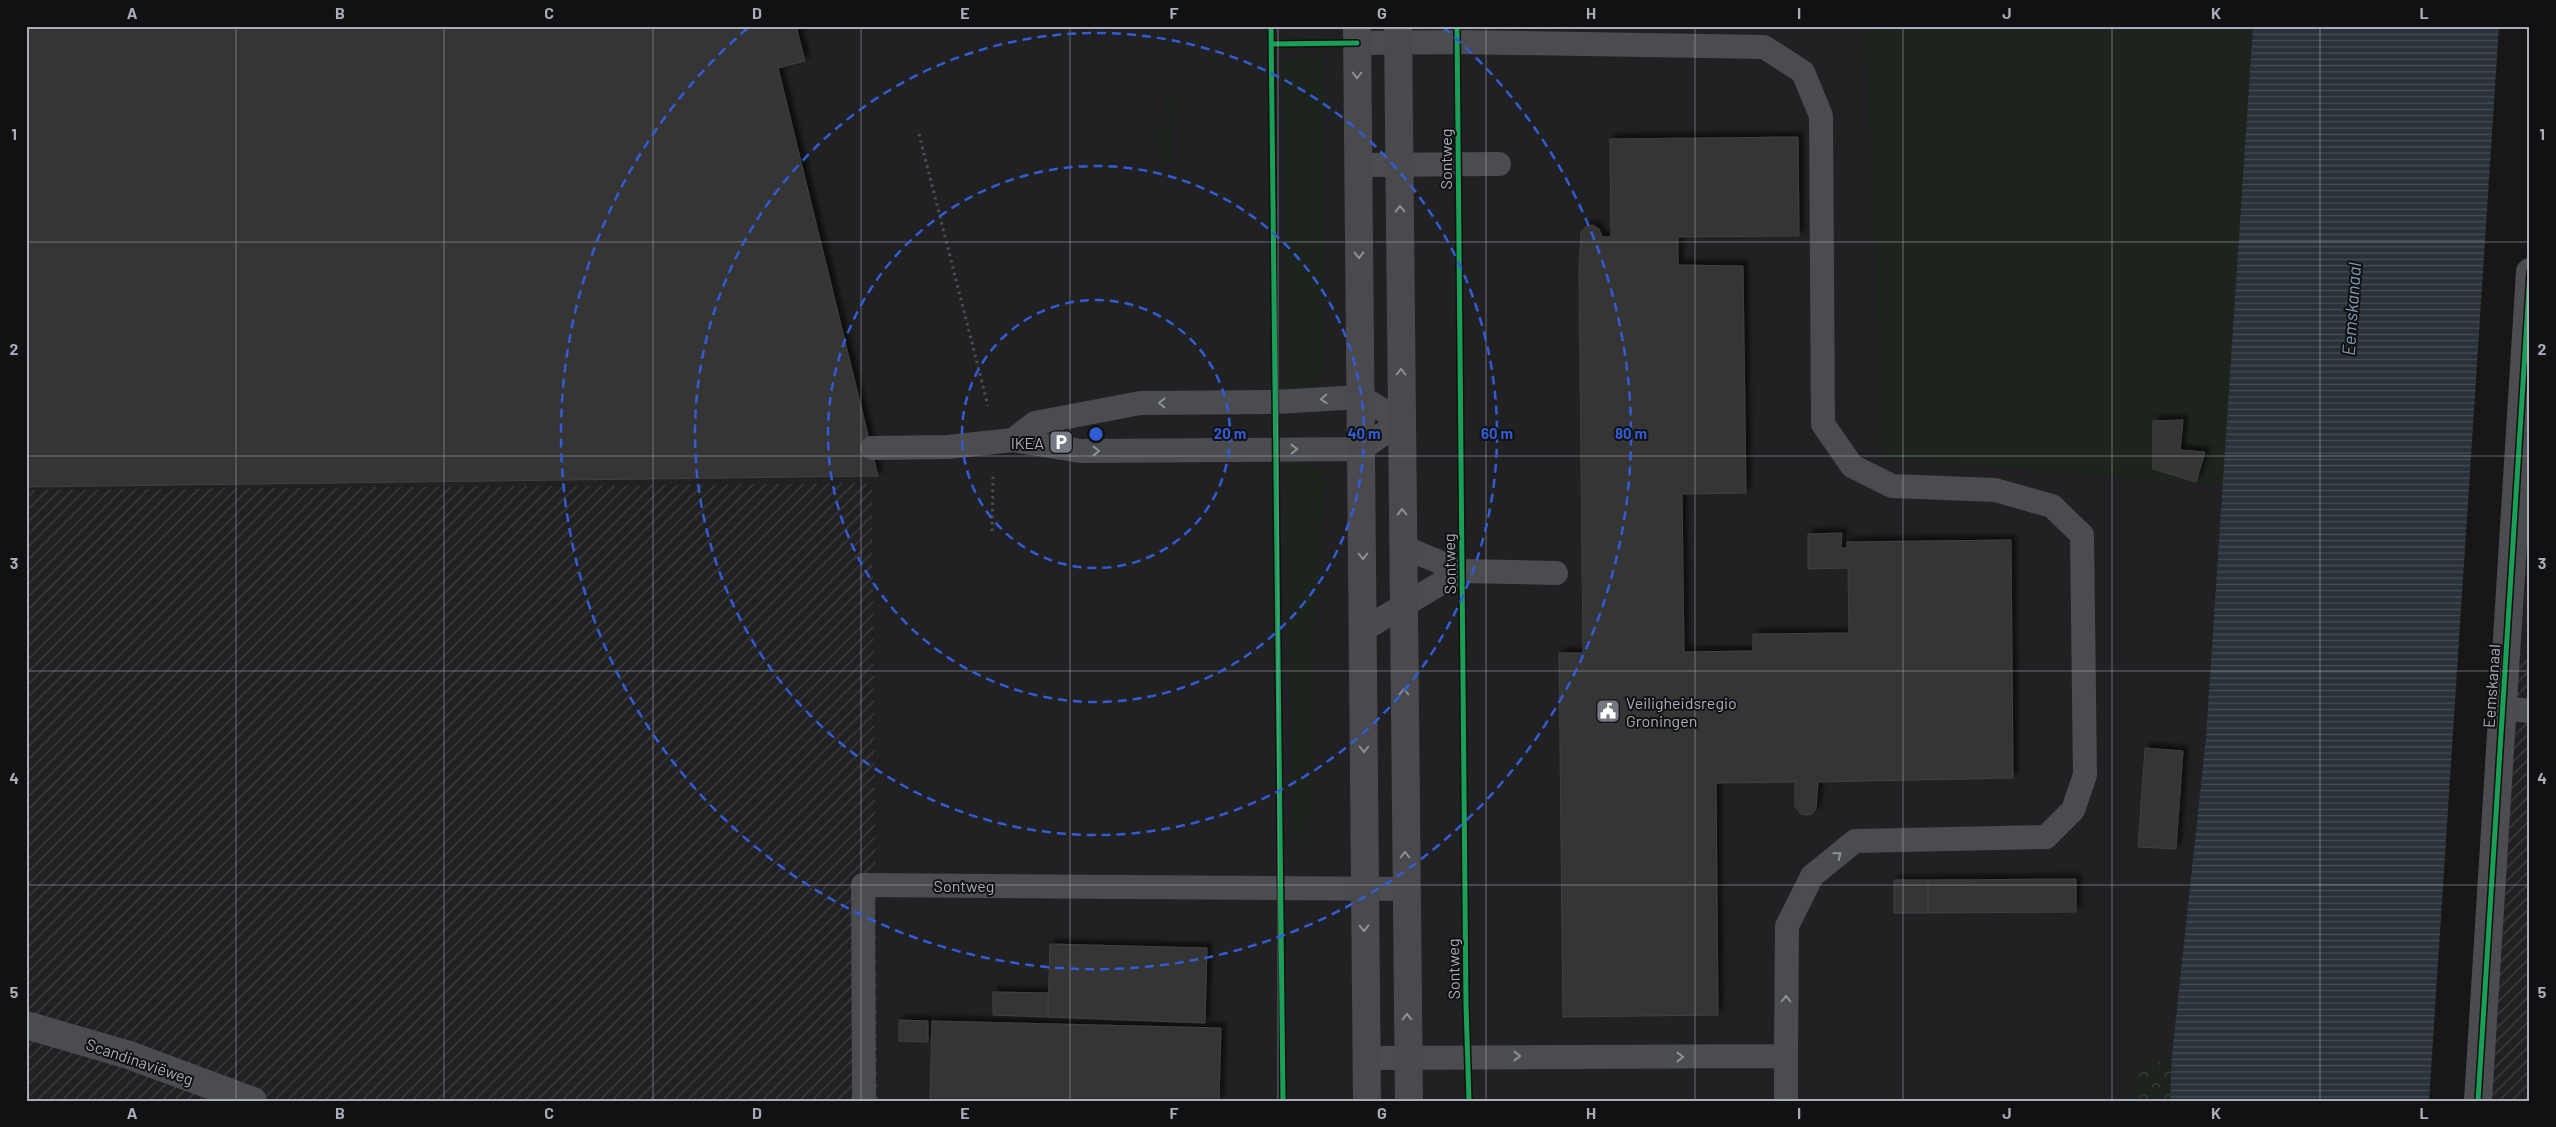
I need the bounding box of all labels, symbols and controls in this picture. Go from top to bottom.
text: A [127,3,138,22]
text: B [335,3,345,22]
text: C [544,3,554,22]
text: D [752,3,762,22]
text: E [960,3,970,22]
text: F [1170,3,1179,22]
text: G [1377,3,1387,22]
text: H [1586,3,1596,22]
text: I [1797,3,1801,22]
text: J [2002,3,2012,22]
text: K [2211,3,2221,22]
text: L [2419,3,2429,22]
one-way arrow [1352,71,1363,79]
text: 1 [11,124,17,143]
text: 1 [2539,124,2545,143]
street label: Sontweg [1436,129,1455,189]
one-way arrow [1394,205,1405,213]
one-way arrow [1354,252,1364,259]
water label: Eemskanaal [2337,262,2365,356]
text: 2 [10,339,19,358]
text: 2 [2538,339,2547,358]
one-way arrow [1396,368,1406,376]
one-way arrow [1320,393,1328,404]
one-way arrow [1157,398,1165,408]
text: 20 m [1214,424,1246,442]
text: 40 m [1347,424,1381,442]
text: 60 m [1481,424,1513,442]
text: 80 m [1615,424,1647,442]
centre of rings [1087,425,1105,443]
parking icon: IKEA [1048,429,1074,455]
place label: IKEA [1011,433,1044,452]
one-way arrow [1290,444,1298,455]
one-way arrow [1093,446,1101,456]
one-way arrow [1397,508,1407,516]
street label: Sontweg [1439,533,1459,595]
one-way arrow [1358,552,1368,560]
text: 3 [10,553,18,572]
text: 3 [2538,553,2546,572]
street label: Eemskanaal [2479,644,2503,728]
one-way arrow [1399,688,1409,696]
place label: Veiligheidsregio Groningen [1626,693,1737,730]
public building icon: Veiligheidsregio Groningen [1595,698,1621,724]
one-way arrow [1359,745,1369,753]
text: 4 [9,768,19,787]
text: 4 [2537,768,2547,787]
one-way arrow [1400,850,1411,858]
one-way arrow [1832,853,1841,861]
street label: Sontweg [934,876,994,895]
one-way arrow [1359,925,1370,933]
street label: Sontweg [1443,938,1463,1000]
text: 5 [10,982,19,1001]
text: 5 [2538,982,2547,1001]
one-way arrow [1781,995,1791,1003]
one-way arrow [1402,1013,1412,1020]
street label: Scandinaviëweg [84,1034,196,1088]
one-way arrow [1514,1051,1522,1061]
one-way arrow [1676,1052,1684,1062]
text: A [127,1103,138,1122]
text: B [335,1103,345,1122]
text: C [544,1103,554,1122]
text: D [752,1103,762,1122]
text: E [960,1103,970,1122]
text: F [1170,1103,1179,1122]
text: G [1377,1103,1387,1122]
text: H [1586,1103,1596,1122]
text: I [1797,1103,1801,1122]
text: J [2002,1103,2012,1122]
text: K [2211,1103,2221,1122]
text: L [2419,1103,2429,1122]

